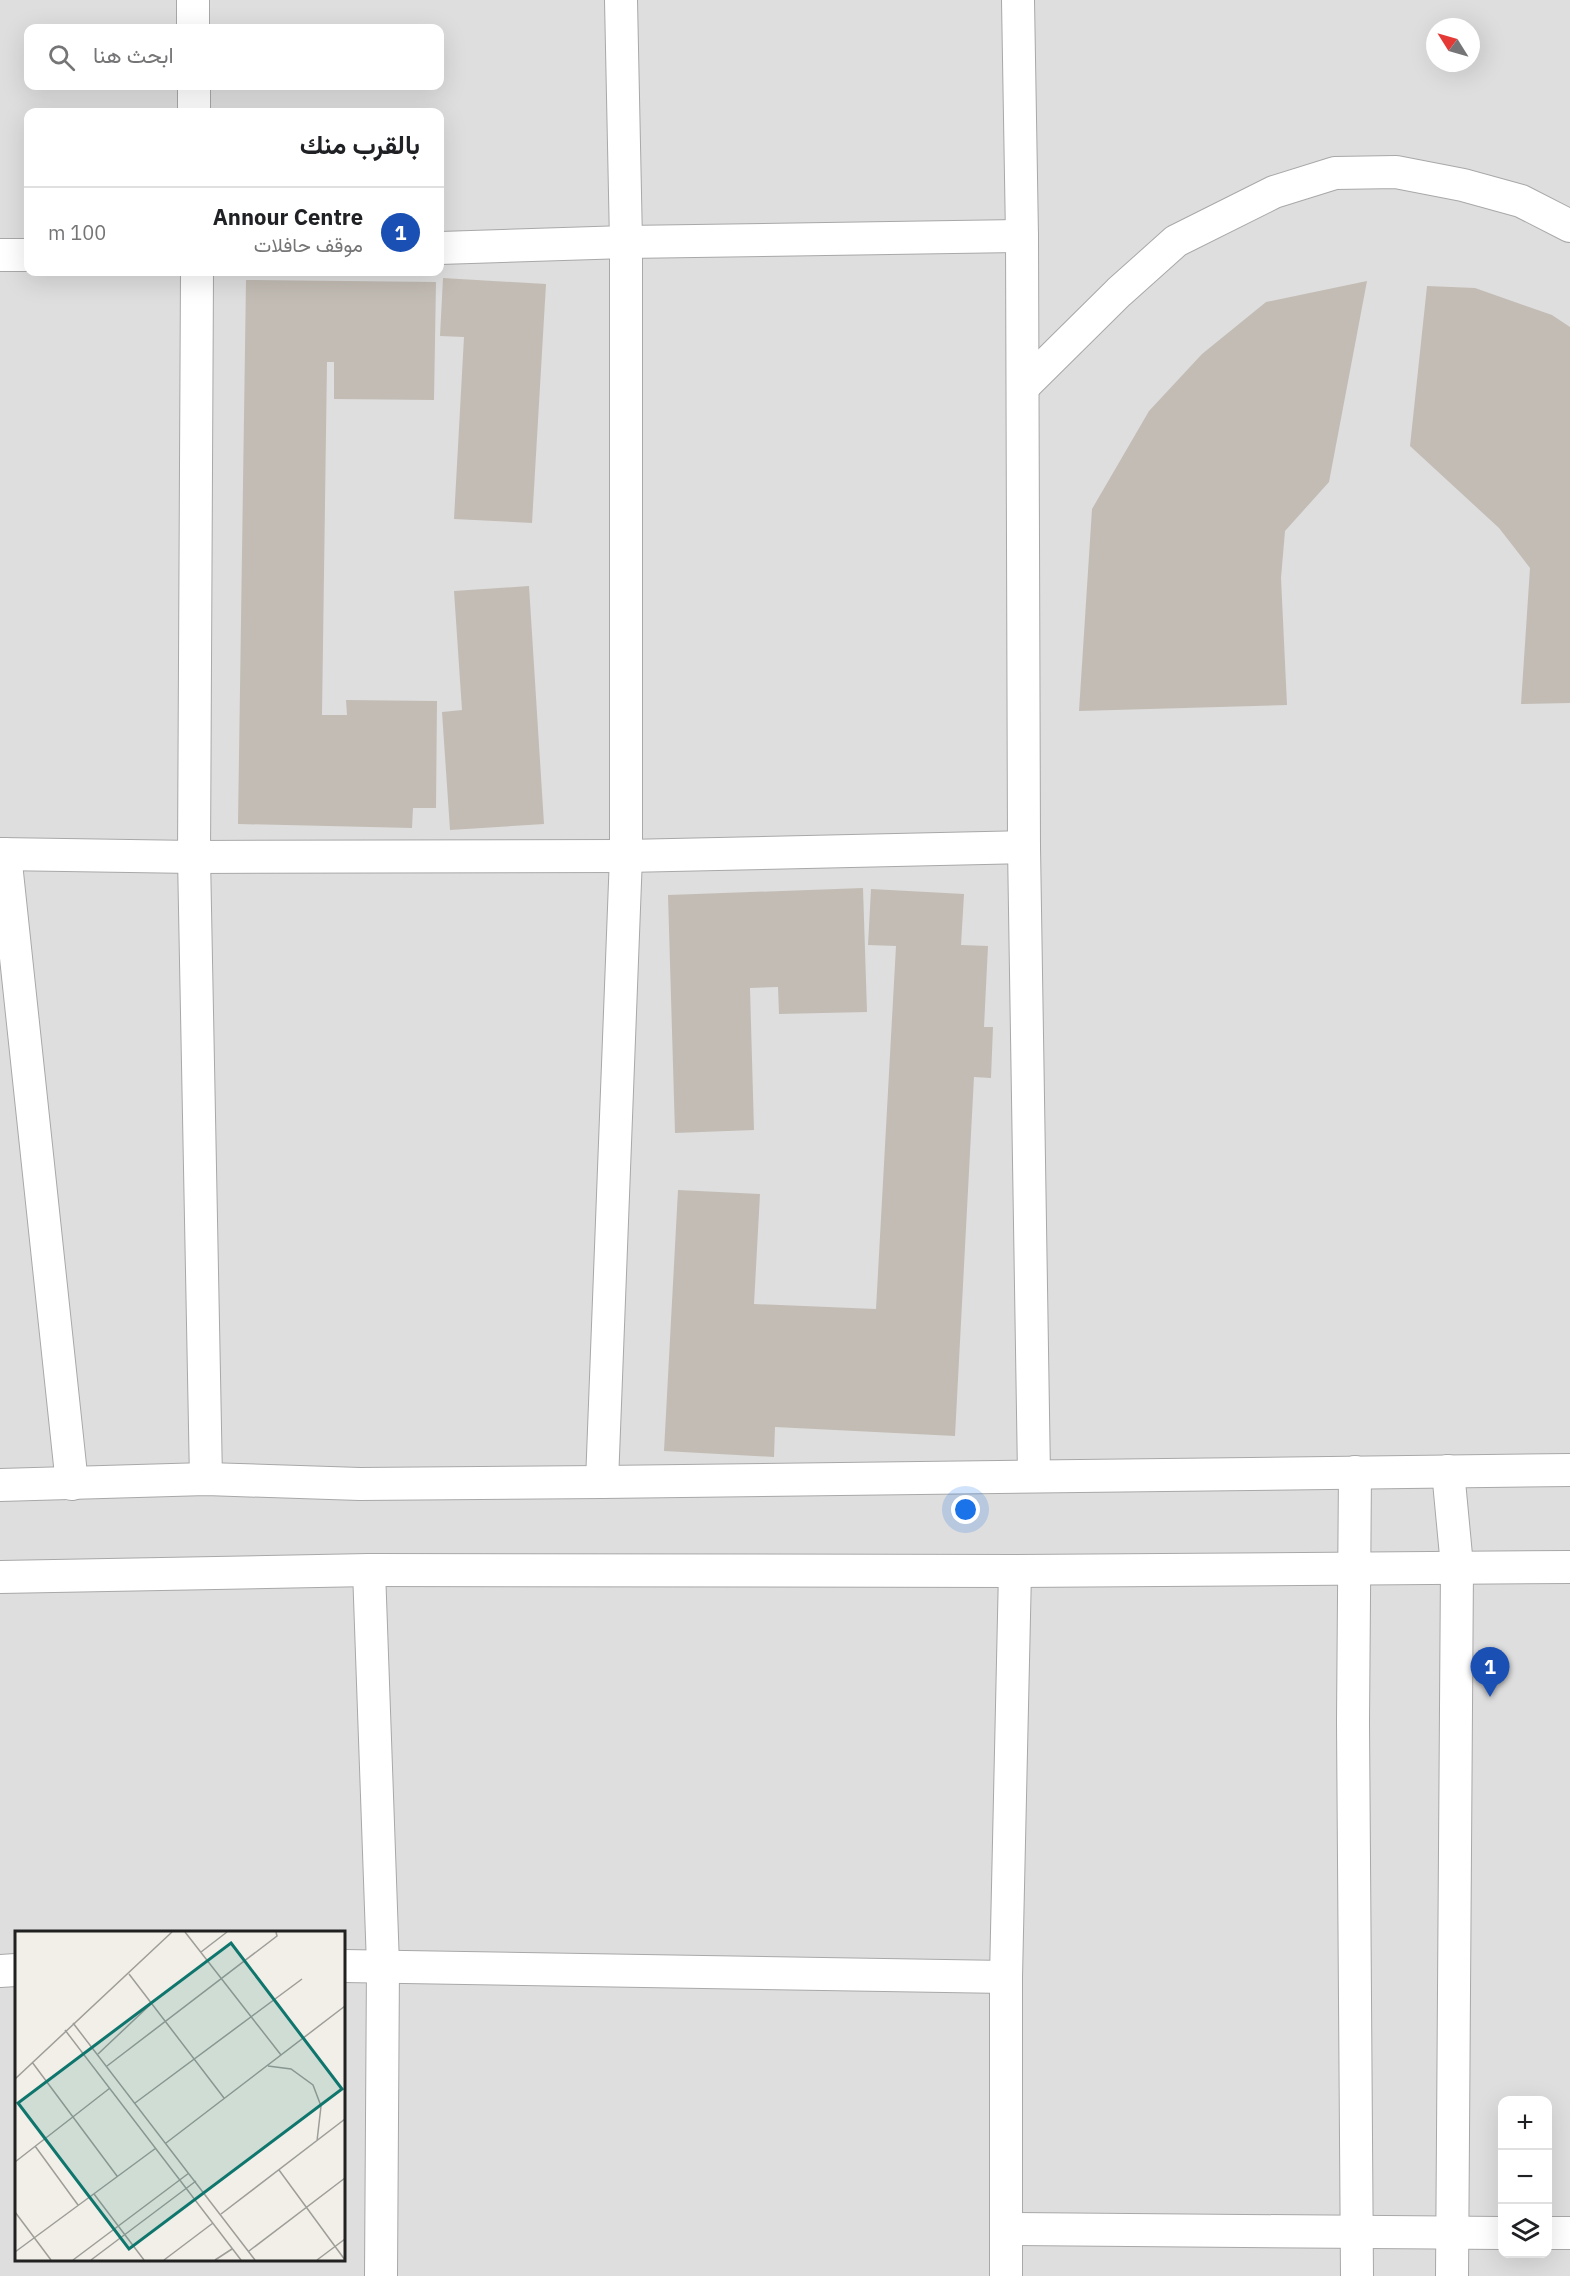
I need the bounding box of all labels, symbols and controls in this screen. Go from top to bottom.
north arrow [1426,18,1480,72]
search box [24,24,444,90]
text: ابحث هنا [93,40,174,69]
icon: search [45,41,78,74]
text: بالقرب منك [300,127,420,161]
text: Annour Centre [213,202,363,231]
text: 100 m [48,219,106,246]
text: 1 [395,219,407,246]
text: موقف حافلات [254,231,363,258]
your location [951,1495,980,1524]
pin: 1 [1470,1648,1510,1697]
inset map [15,1931,345,2261]
map controls [1498,2096,1552,2258]
button: + [1498,2096,1552,2150]
button: − [1498,2150,1552,2204]
button: layers [1498,2204,1552,2258]

